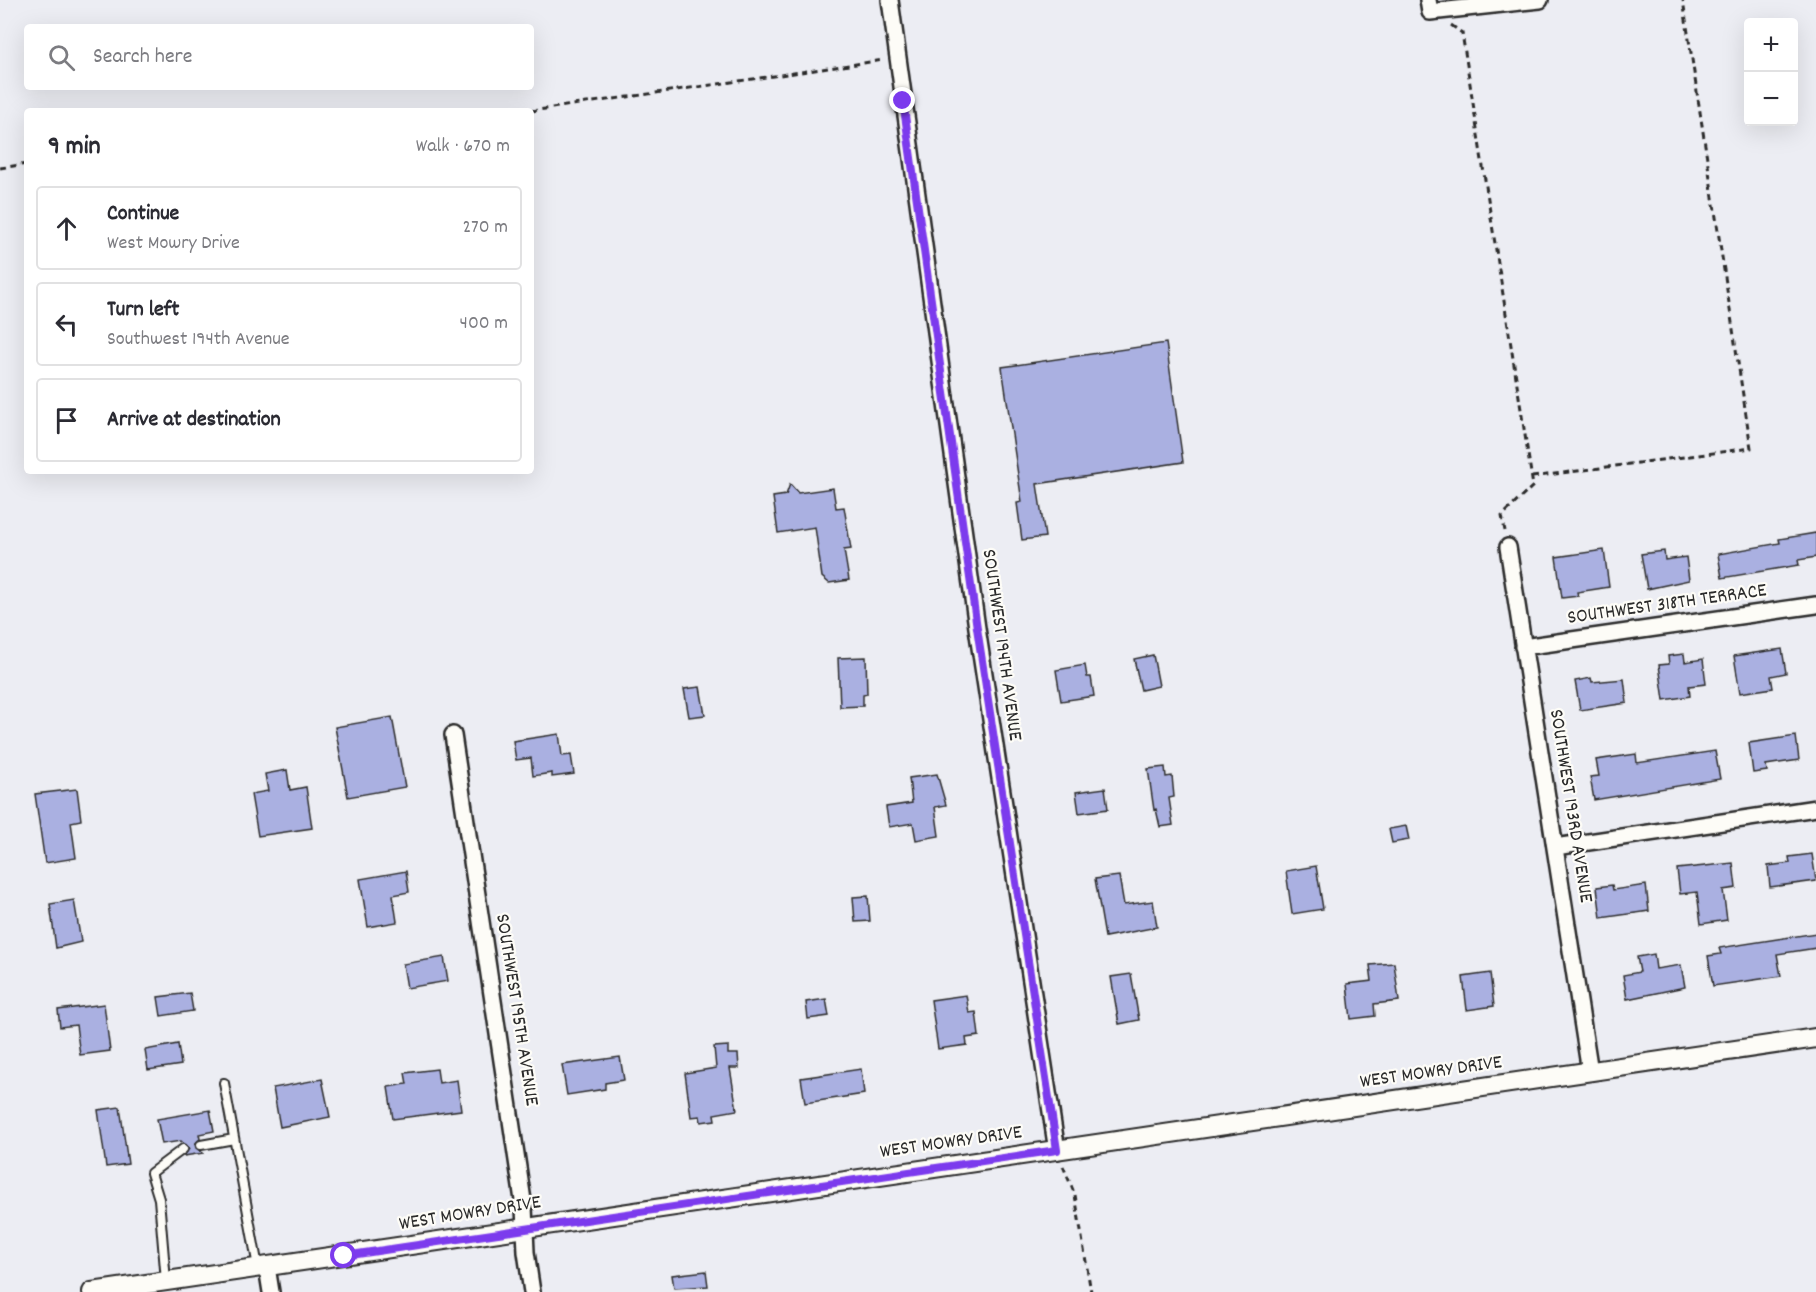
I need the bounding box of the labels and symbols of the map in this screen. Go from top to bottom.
route end [889,87,915,113]
street label: SOUTHWEST 194TH AVENUE [974,547,1028,743]
street label: SOUTHWEST 318TH TERRACE [1566,577,1768,633]
street label: SOUTHWEST 193RD AVENUE [1541,707,1599,905]
street label: SOUTHWEST 195TH AVENUE [487,912,545,1108]
street label: WEST MOWRY DRIVE [1358,1049,1504,1097]
street label: WEST MOWRY DRIVE [878,1119,1024,1167]
street label: WEST MOWRY DRIVE [397,1189,543,1239]
route start [330,1242,356,1268]

